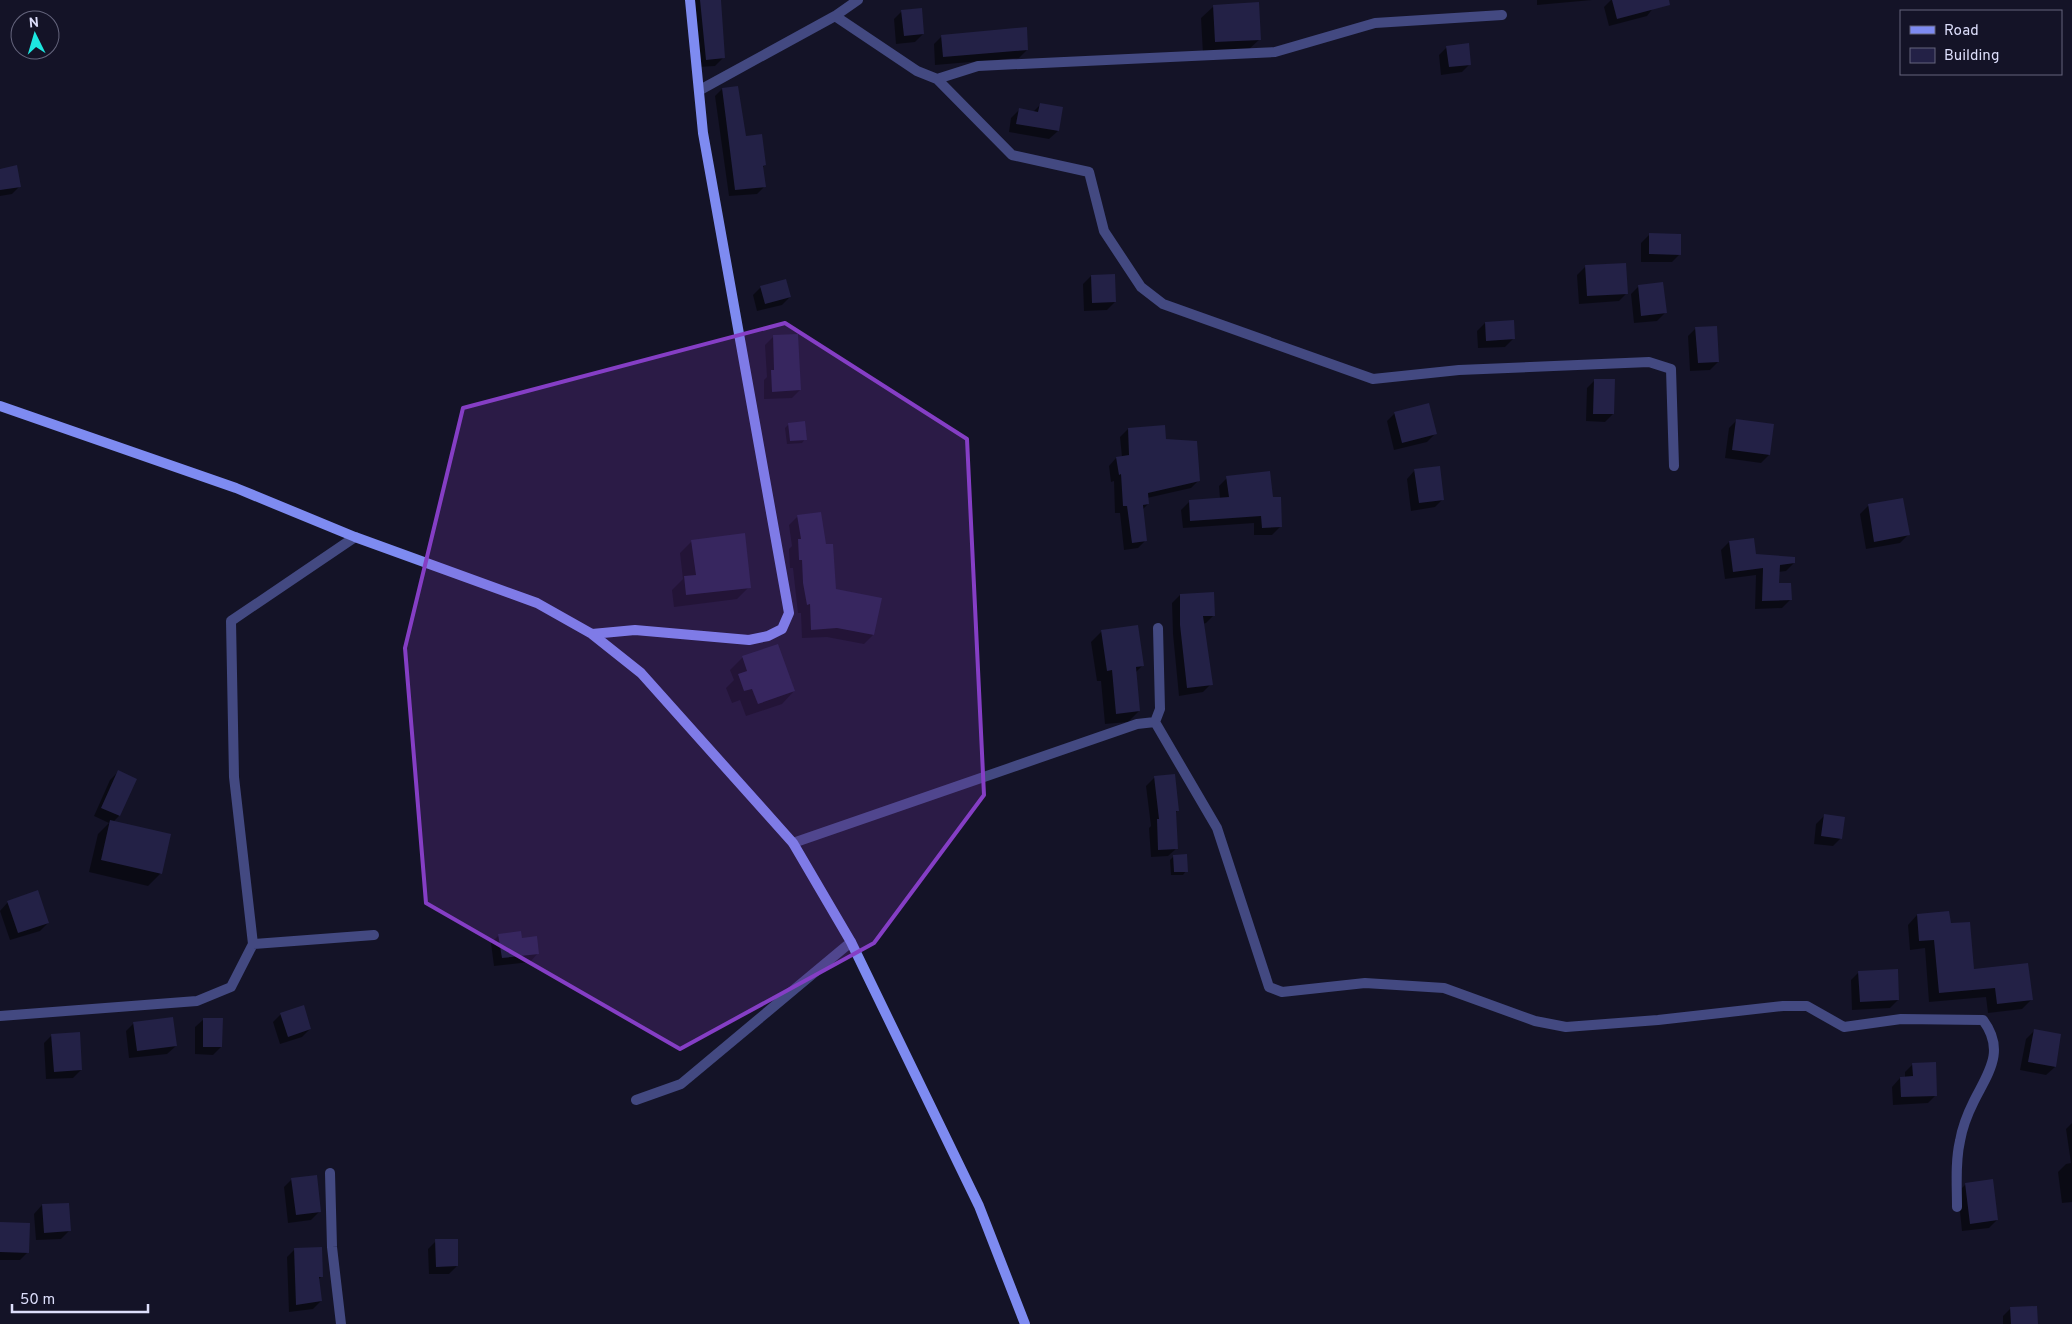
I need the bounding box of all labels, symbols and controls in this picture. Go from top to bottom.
north arrow [10,10,60,60]
legend [1900,10,2062,75]
text: N [28,15,40,32]
text: Road [1944,22,1979,41]
text: Building [1944,47,1999,66]
scale bar [12,1282,149,1314]
text: 50 m [20,1291,55,1310]

